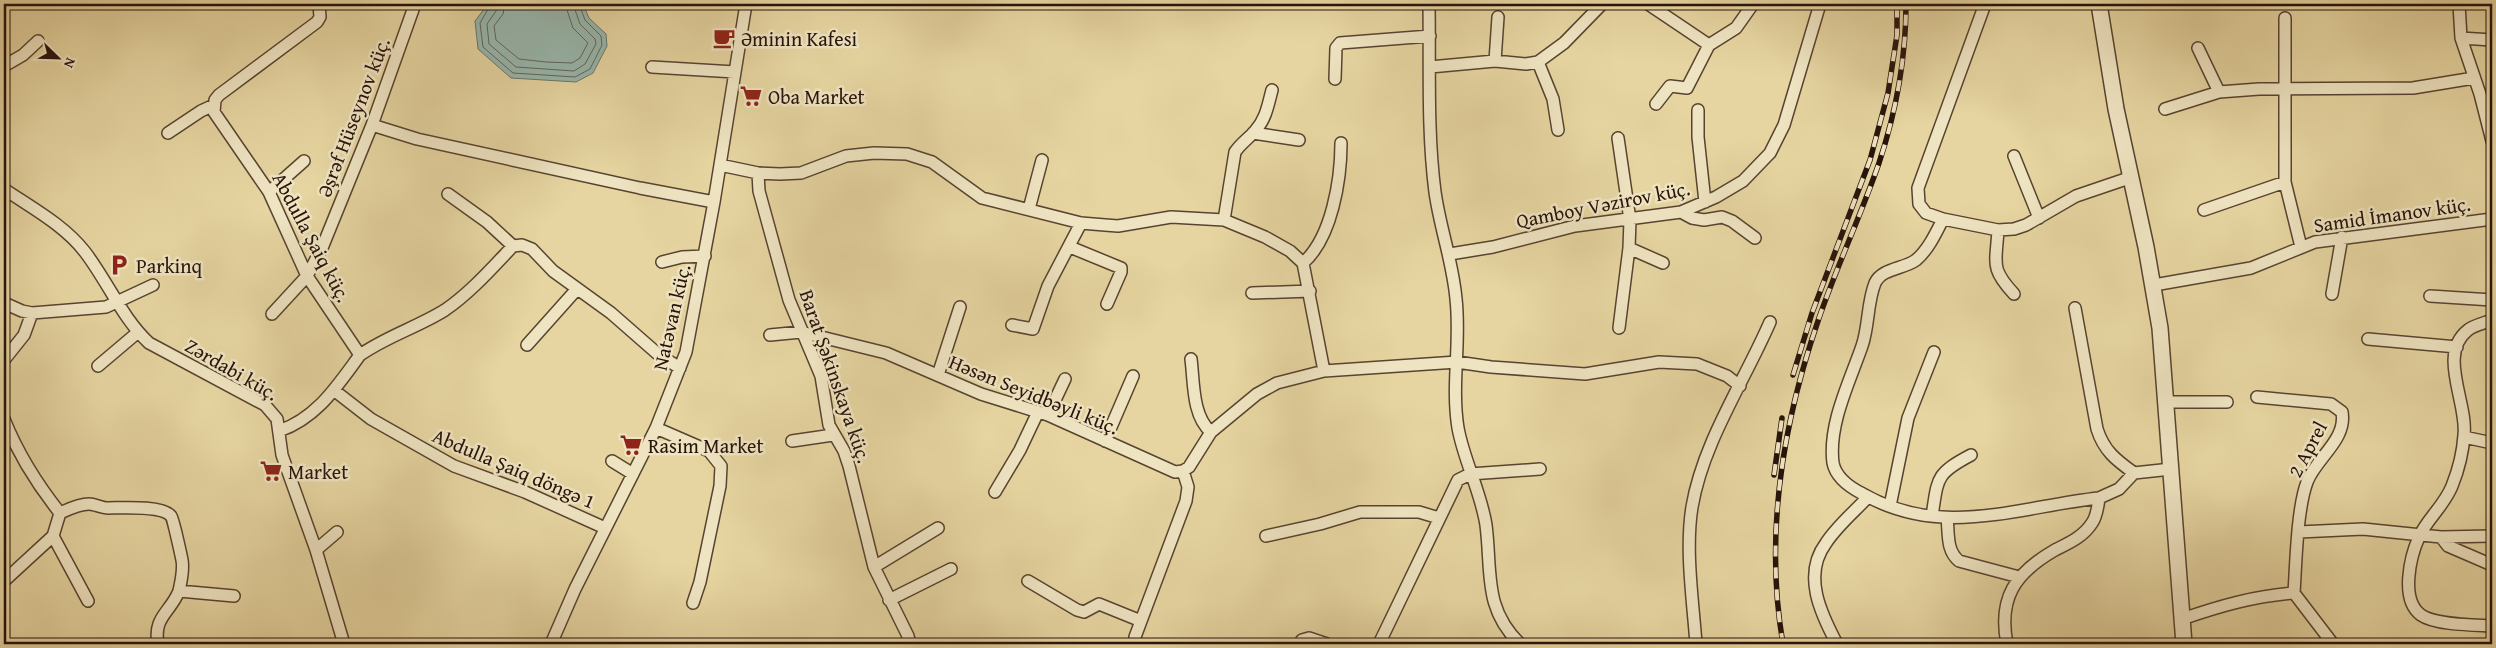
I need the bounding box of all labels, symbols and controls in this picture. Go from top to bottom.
place label: Əminin Kafesi [741,24,858,53]
cafe icon: Əminin Kafesi [711,25,737,51]
north arrow [32,32,82,82]
street label: Əşrəf Hüseynov küç. [309,33,397,201]
text: N [59,55,81,72]
place label: Oba Market [768,82,865,111]
supermarket icon: Oba Market [738,83,764,109]
street label: Abdulla Şaiq küç. [266,167,358,307]
street label: Qamboy Vəzirov küç. [1514,173,1692,235]
street label: Samid İmanov küç. [2312,189,2472,239]
place label: Parkinq [136,251,202,280]
parking icon: Parkinq [106,252,132,278]
street label: Natəvan küç. [645,261,697,373]
street label: Barat Şəkinskaya küç. [793,285,879,467]
street label: Zərdabi küç. [180,331,284,407]
street label: Həsən Seyidbəyli küç. [945,347,1123,441]
street label: 2 Aprel [2280,415,2334,482]
street label: Abdulla Şaiq döngə 1 [428,421,600,515]
place label: Rasim Market [648,431,764,460]
supermarket icon: Rasim Market [618,432,644,458]
place label: Market [288,457,348,486]
supermarket icon: Market [258,458,284,484]

